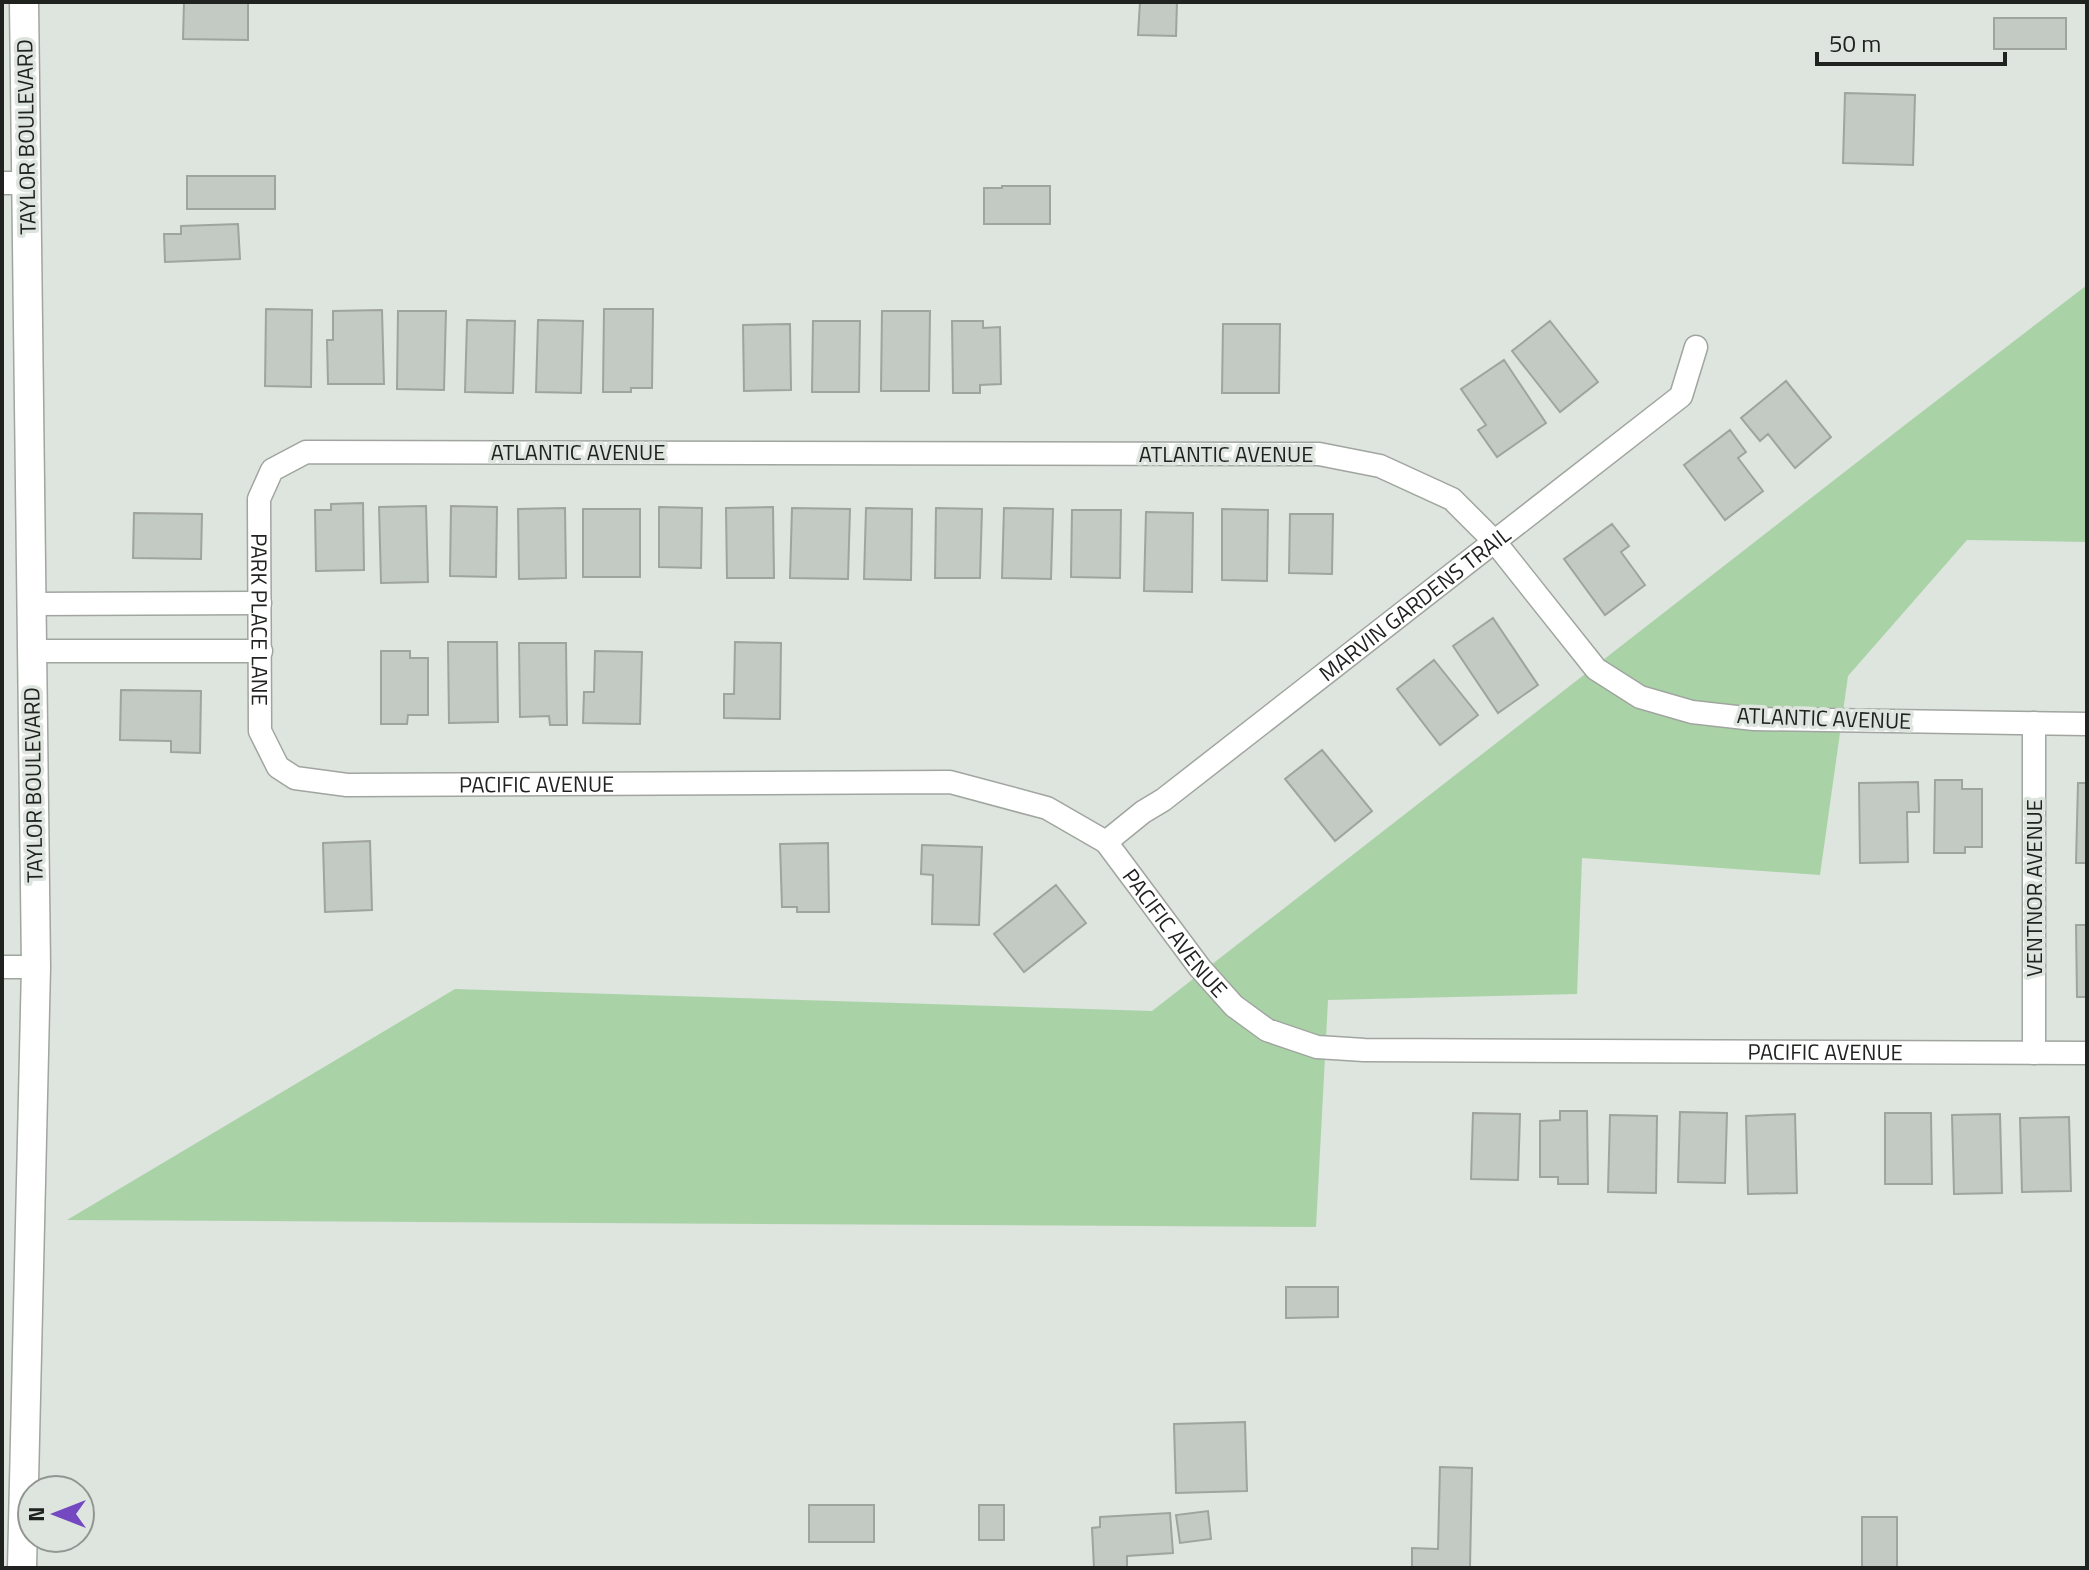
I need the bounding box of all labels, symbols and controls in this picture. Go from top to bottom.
scale bar [1817,16,2005,66]
text: 50 m [1829,25,1881,61]
street label: TAYLOR BOULEVARD [7,39,45,235]
street label: ATLANTIC AVENUE [491,435,665,469]
street label: ATLANTIC AVENUE [1139,437,1313,471]
street label: MARVIN GARDENS TRAIL [1311,518,1518,690]
street label: PARK PLACE LANE [242,533,277,706]
street label: TAYLOR BOULEVARD [14,687,52,883]
street label: ATLANTIC AVENUE [1736,698,1912,738]
street label: PACIFIC AVENUE [459,767,614,801]
street label: VENTNOR AVENUE [2017,799,2051,977]
street label: PACIFIC AVENUE [1114,861,1236,1005]
street label: PACIFIC AVENUE [1748,1035,1903,1069]
north arrow [16,1474,96,1554]
text: N [19,1506,53,1522]

